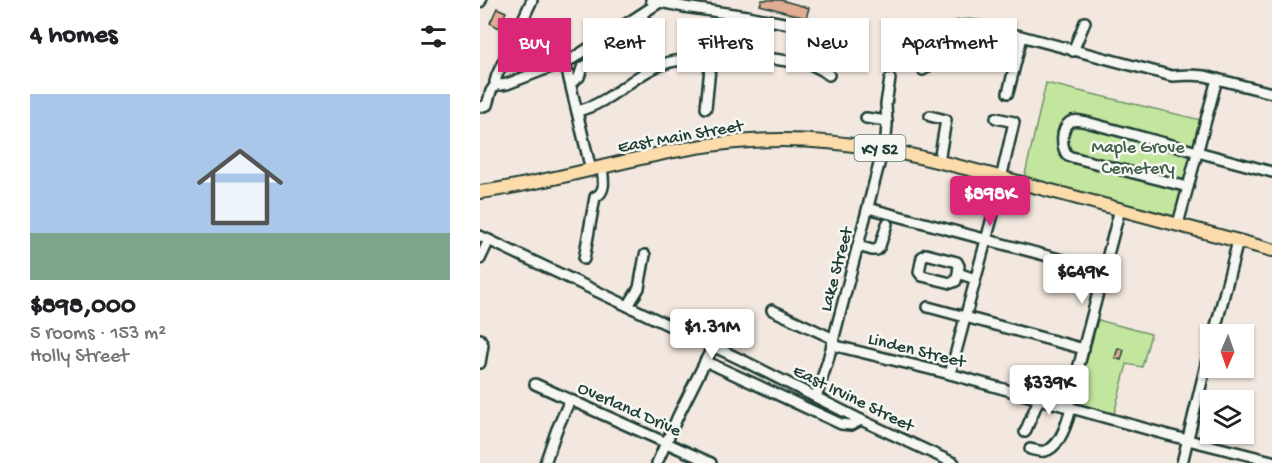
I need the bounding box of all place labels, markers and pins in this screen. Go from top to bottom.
pin: $898K [948,176,1032,227]
pin: $649K [1040,254,1124,305]
pin: $1.31M [663,309,761,360]
pin: $339K [1007,365,1091,416]

